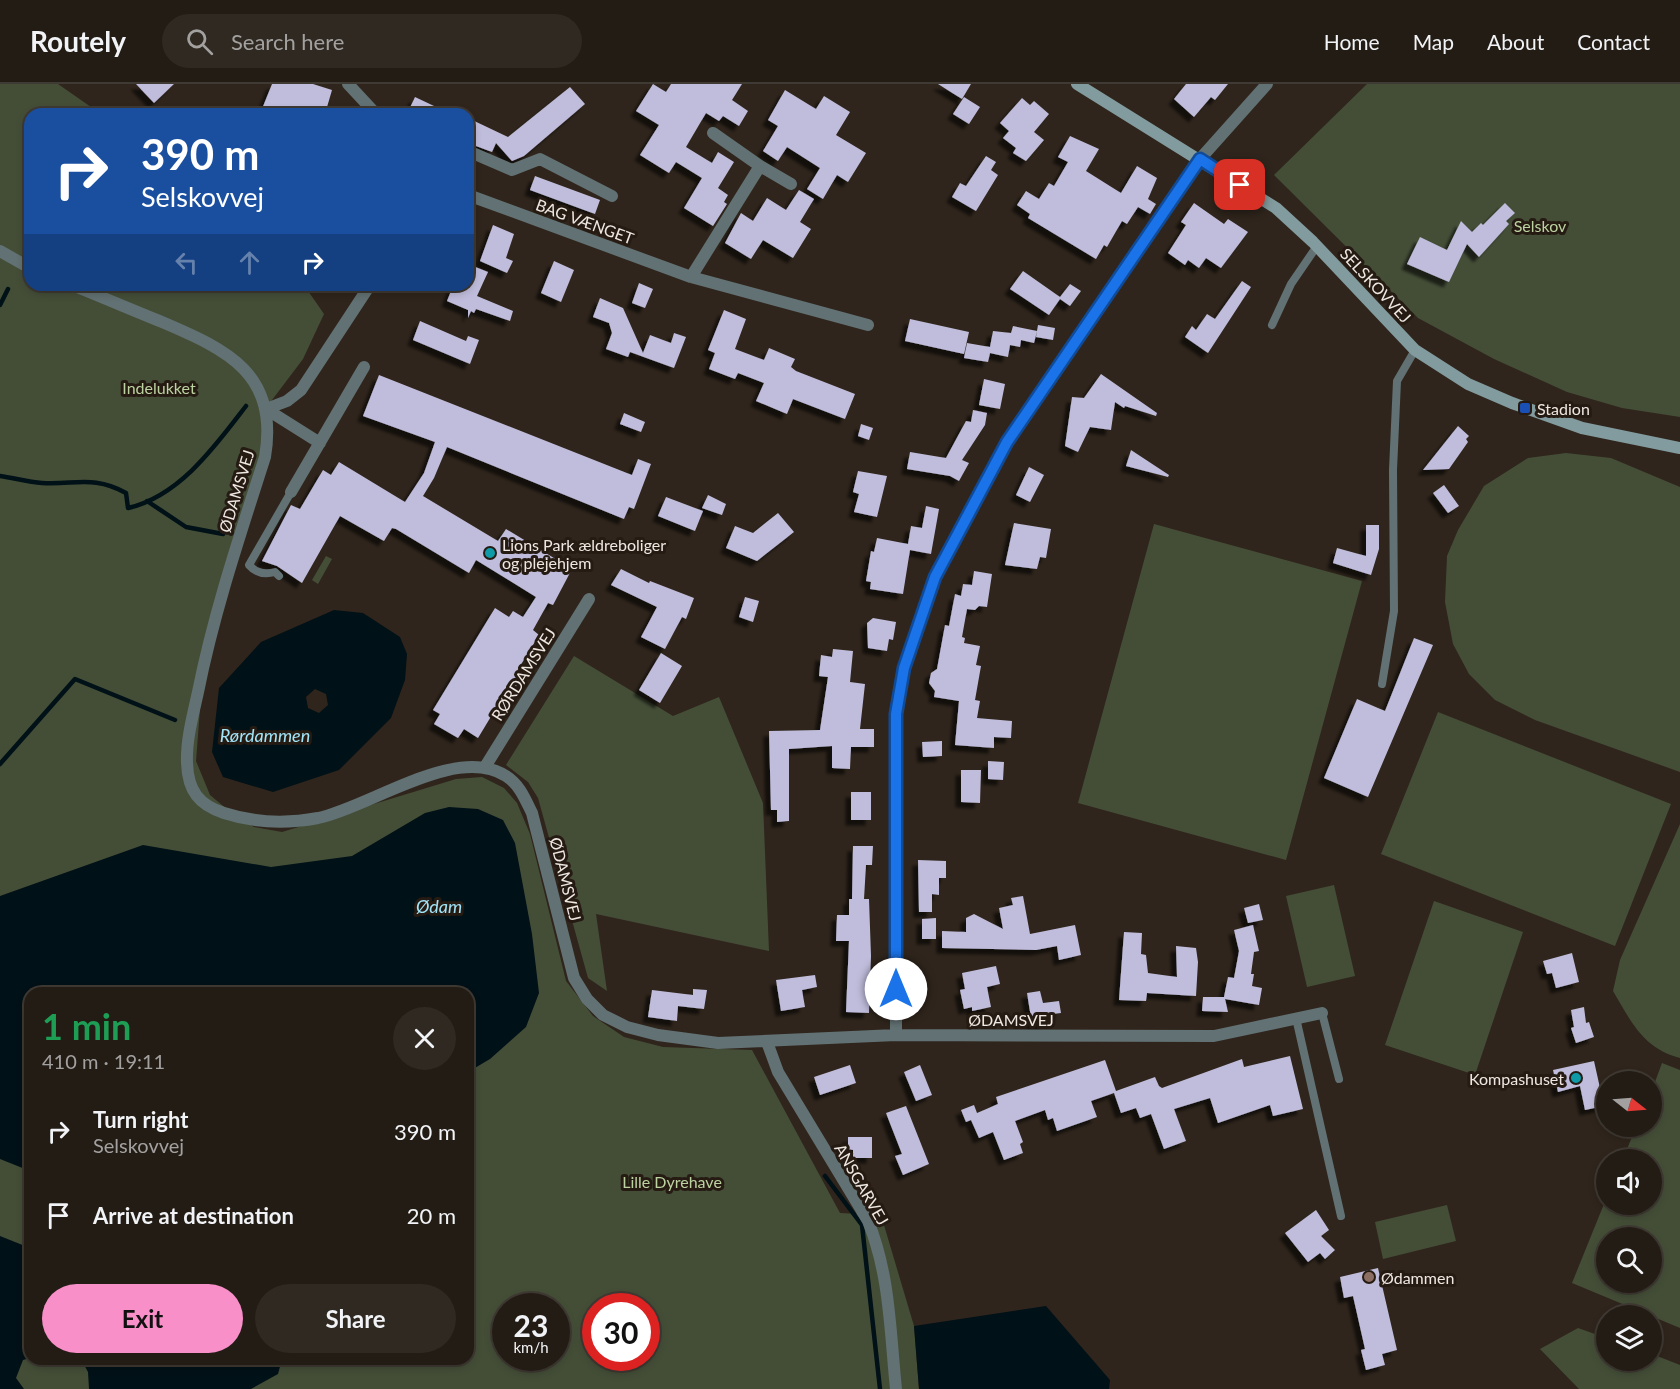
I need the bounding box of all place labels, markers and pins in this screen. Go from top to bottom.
pin [1214,159,1265,210]
place label: Stadion [1537,399,1590,418]
marker: Stadion [1518,401,1532,415]
place label: Lions Park ældreboliger og plejehjem [502,535,666,572]
marker: Lions Park ældreboliger og plejehjem [483,546,497,560]
place label: Kompashuset [1469,1069,1564,1088]
marker: Kompashuset [1569,1071,1583,1085]
place label: Ødammen [1381,1268,1454,1287]
marker: Ødammen [1362,1270,1376,1284]

